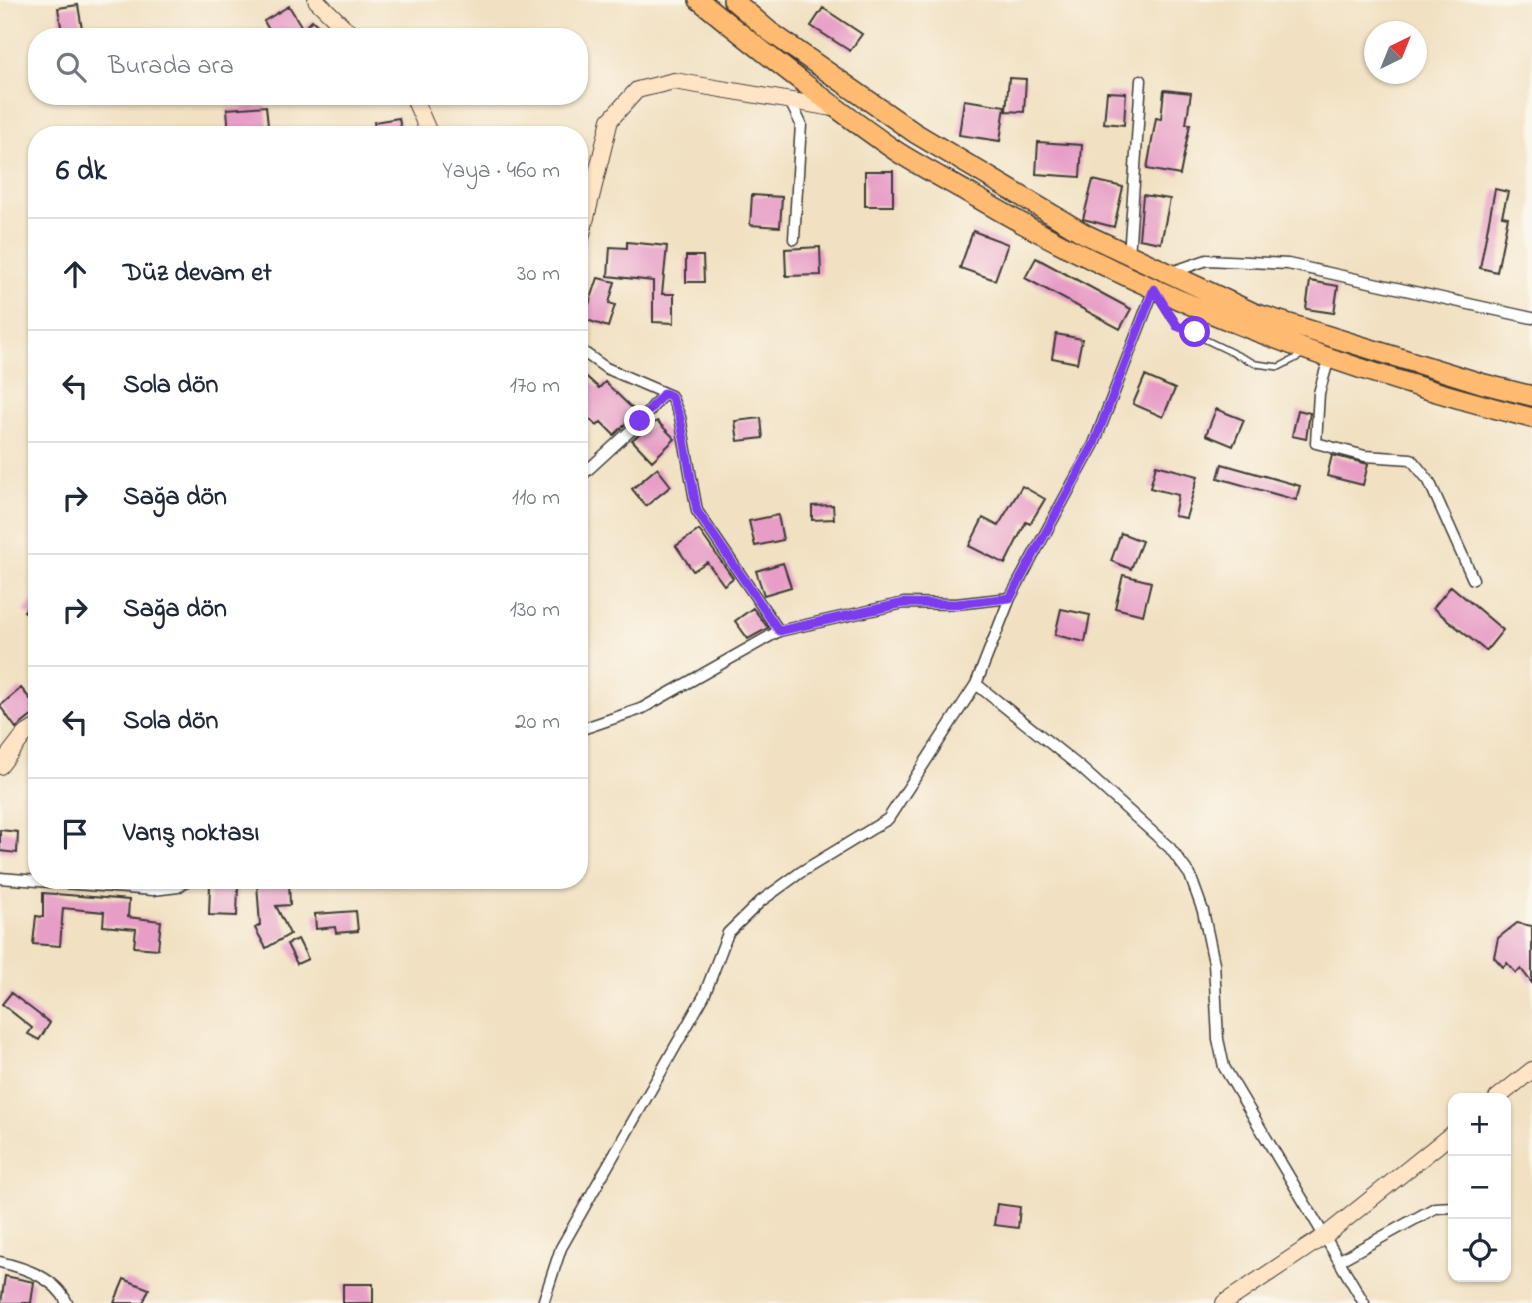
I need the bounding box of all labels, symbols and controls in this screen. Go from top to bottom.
north arrow [1364,21,1427,84]
search box [28,28,588,105]
icon: search [52,48,90,86]
text: Burada ara [108,48,234,86]
text: 6 dk [56,150,107,194]
text: Yaya · 460 m [442,155,560,188]
icon: ahead [56,255,94,293]
text: Düz devam et [123,255,272,293]
text: 30 m [517,258,560,291]
route start [1179,316,1210,347]
icon: left [56,367,94,405]
text: Sola dön [123,367,218,405]
text: 170 m [510,370,560,403]
route end [624,405,655,436]
icon: right [56,479,94,517]
text: Sağa dön [123,479,227,517]
text: 110 m [512,482,560,515]
icon: right [56,591,94,629]
text: Sağa dön [123,591,227,629]
text: 130 m [510,594,560,627]
icon: left [56,703,94,741]
text: Sola dön [123,703,218,741]
text: 20 m [515,706,560,739]
icon: arrive [56,815,94,853]
text: Varış noktası [123,815,259,853]
map controls [1448,1093,1511,1282]
button: + [1448,1093,1511,1156]
button: − [1448,1156,1511,1219]
button: locate [1448,1219,1511,1282]

